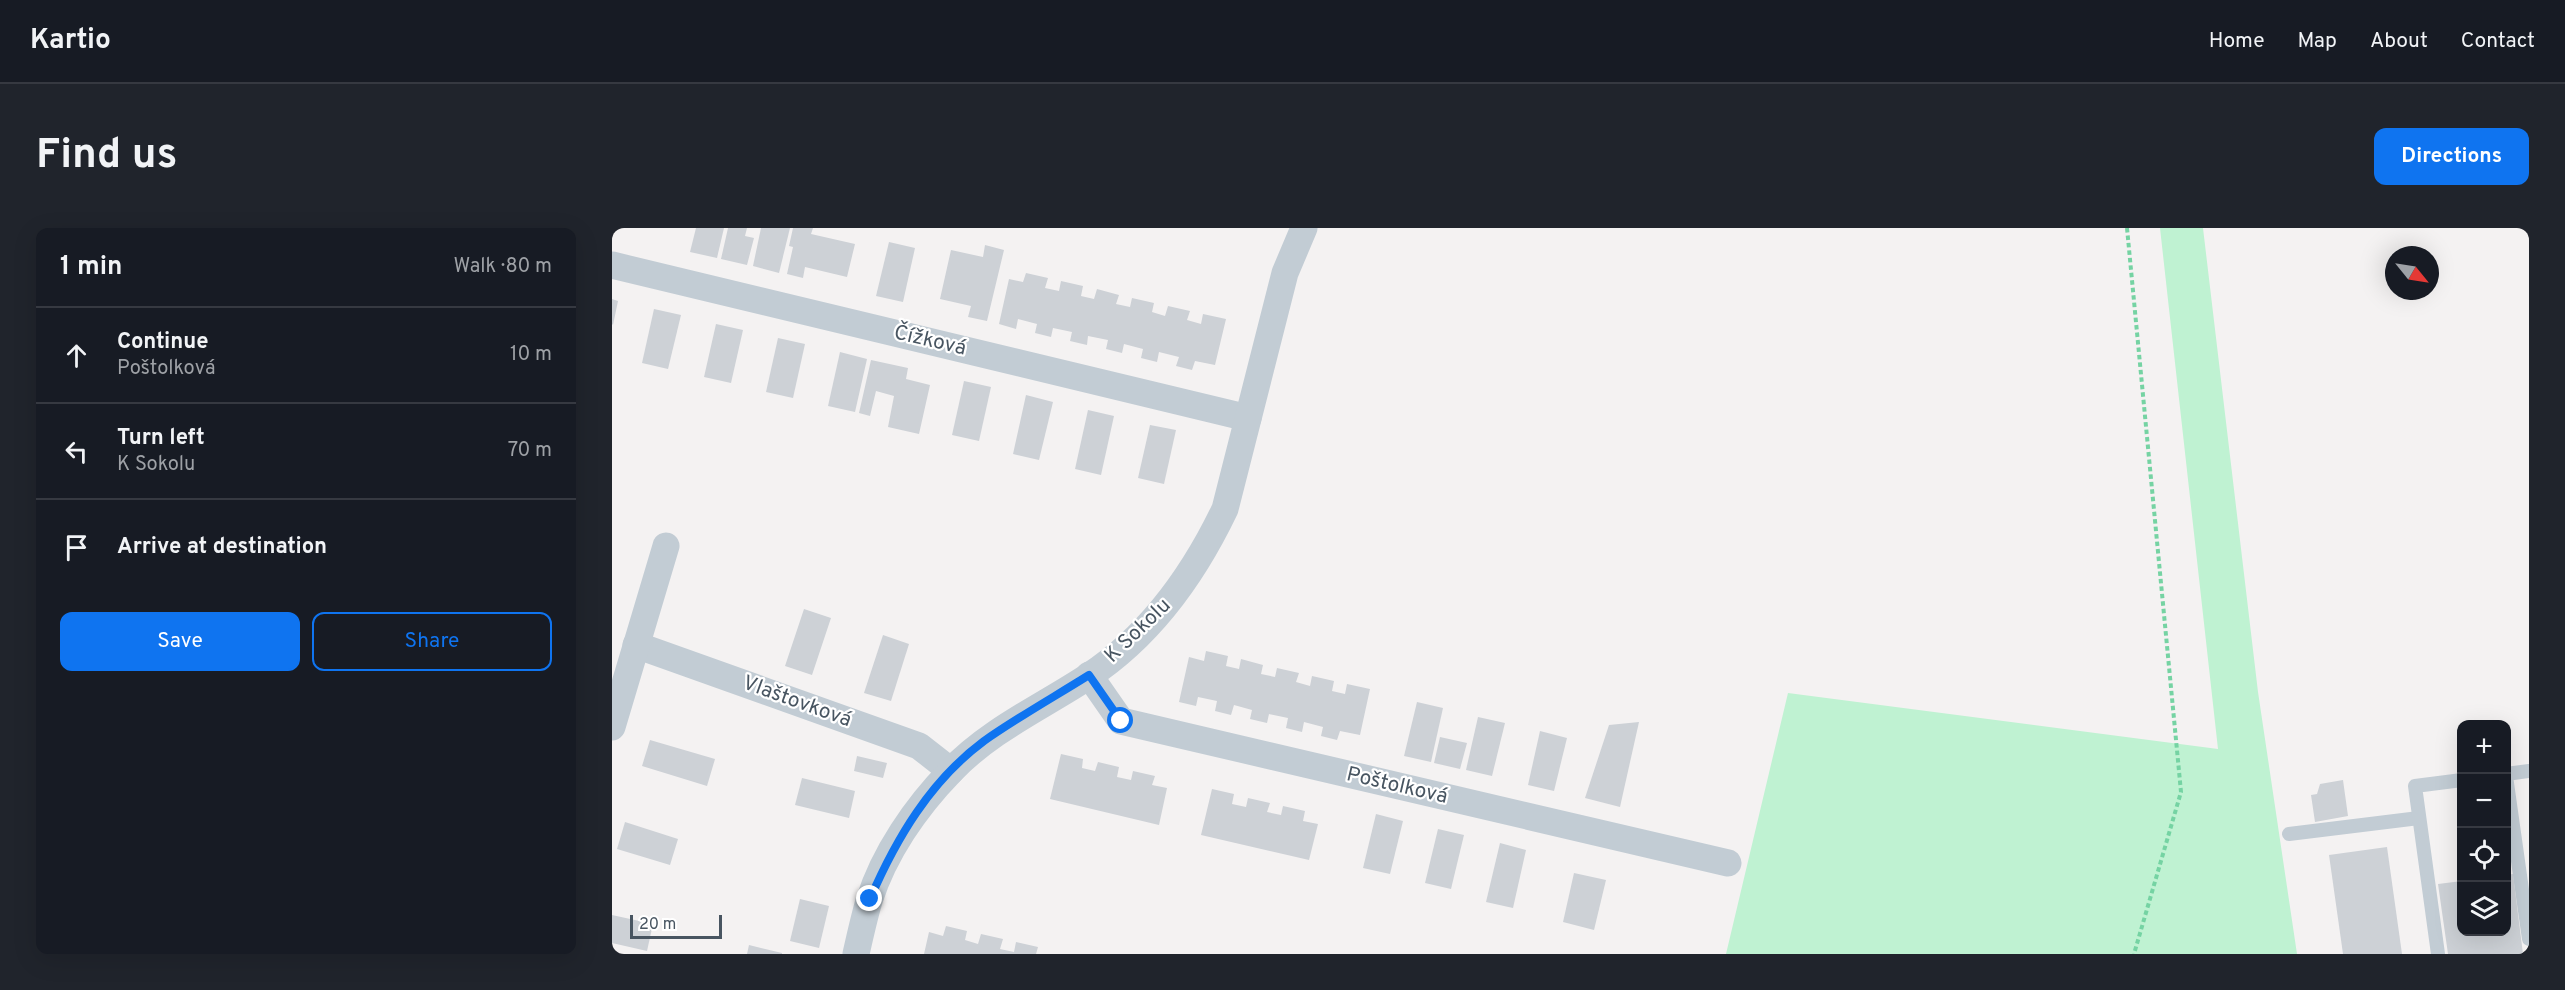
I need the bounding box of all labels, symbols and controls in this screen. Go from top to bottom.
text: Kartio [30,23,111,59]
text: Home [2209,28,2265,55]
text: Map [2298,28,2337,55]
text: About [2370,28,2428,55]
text: Contact [2461,28,2535,55]
button: Directions [2374,128,2529,185]
text: Find us [36,130,177,183]
north arrow [2385,246,2439,300]
text: 1 min [60,251,122,284]
text: Walk · 80 m [453,254,552,280]
street label: Čížková [891,319,969,362]
text: Continue [117,329,208,356]
icon: ahead [60,339,93,372]
text: 10 m [510,342,552,368]
text: Poštolková [117,356,215,382]
text: Turn left [117,425,205,452]
icon: left [60,435,93,468]
text: 70 m [508,438,552,464]
text: K Sokolu [117,452,195,478]
icon: arrive [60,531,93,564]
text: Arrive at destination [117,534,327,561]
street label: K Sokolu [1099,593,1177,669]
button: Save [60,612,300,671]
button: Share [312,612,552,671]
street label: Vlaštovková [739,670,855,734]
route start [1107,707,1133,733]
map controls [2457,720,2511,936]
button: + [2457,720,2511,774]
street label: Poštolková [1344,761,1450,811]
button: − [2457,774,2511,828]
button: locate [2457,828,2511,882]
button: layers [2457,882,2511,936]
route end [856,885,882,911]
scale bar [630,912,722,940]
text: 20 m [639,915,676,935]

